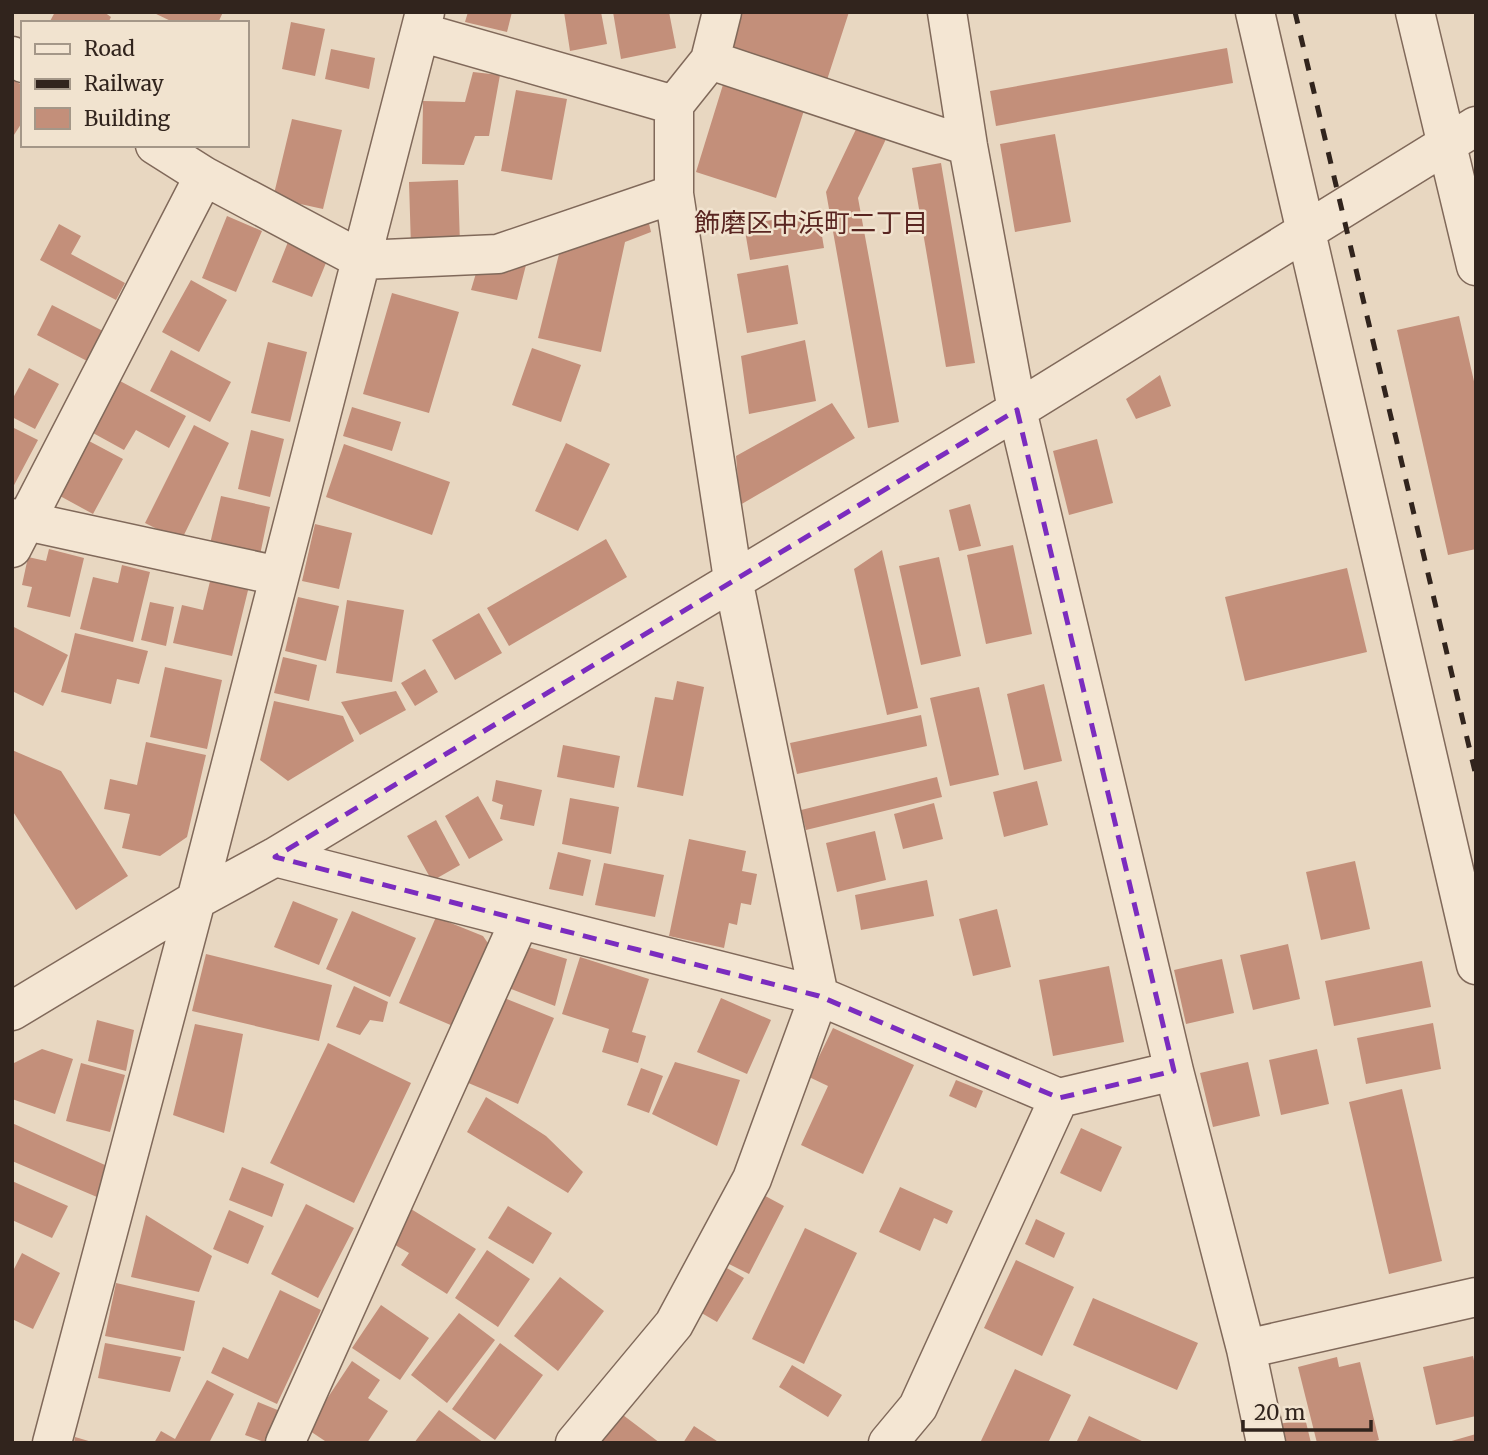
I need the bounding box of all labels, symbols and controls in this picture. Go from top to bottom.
legend [21,21,248,147]
text: Road [84,35,135,62]
text: Railway [84,70,165,97]
text: Building [84,105,171,132]
district label: 飾磨区中浜町二丁目 [694,206,928,239]
scale bar [1243,1388,1371,1432]
text: 20 m [1254,1399,1306,1426]

